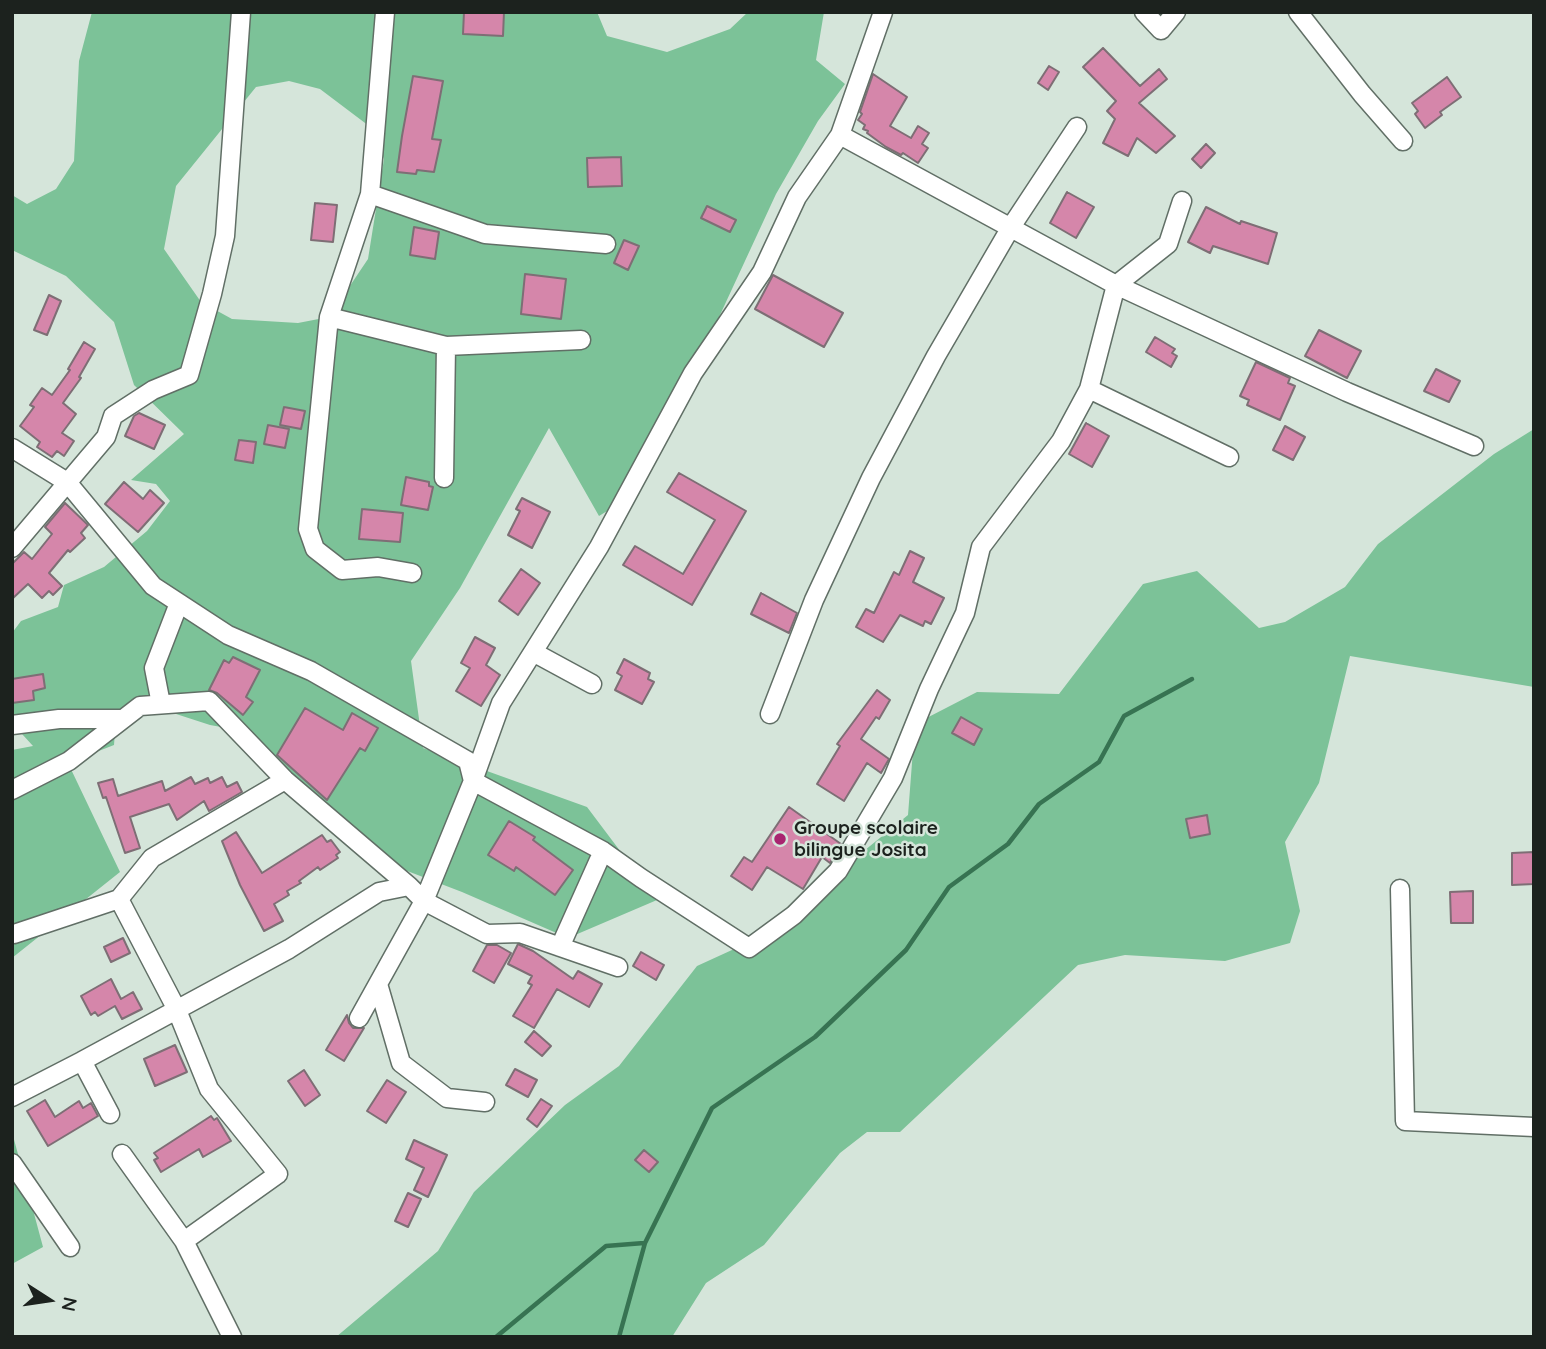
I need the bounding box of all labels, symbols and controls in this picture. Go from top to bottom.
place label: Groupe scolaire bilingue Josita [794,817,938,861]
marker: Groupe scolaire bilingue Josita [772,831,788,847]
north arrow [14,1265,84,1335]
text: N [56,1295,83,1314]

